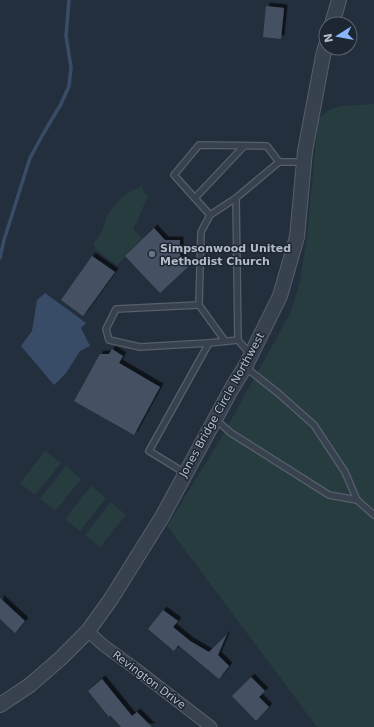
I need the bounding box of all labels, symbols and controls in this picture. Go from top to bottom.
north arrow [318,16,358,56]
text: N [321,32,336,44]
place label: Simpsonwood United Methodist Church [160,242,291,268]
marker: Simpsonwood United Methodist Church [147,249,157,259]
street label: Jones Bridge Circle Northwest [176,330,268,480]
street label: Revington Drive [110,648,188,712]

